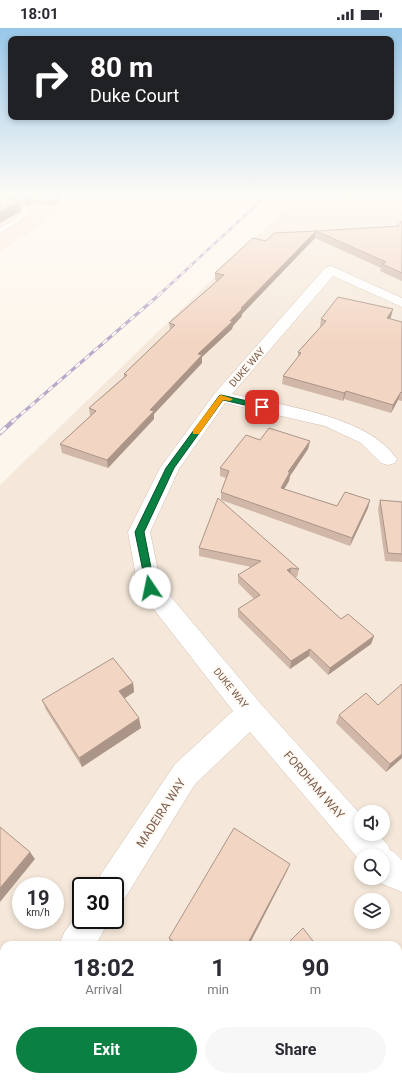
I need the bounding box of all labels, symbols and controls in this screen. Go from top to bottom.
text: 18:01 [20,5,59,23]
text: 80 m [90,51,153,84]
icon: right [24,52,76,104]
text: Duke Court [90,85,179,106]
street label: DUKE WAY [227,345,267,389]
pin [245,390,279,424]
icon: arrive [251,396,273,418]
position arrow [129,567,171,609]
street label: DUKE WAY [212,666,250,710]
street label: FORDHAM WAY [281,748,348,822]
street label: MADEIRA WAY [133,775,189,850]
map controls [354,805,390,929]
button: sound [354,805,390,841]
button: search [354,849,390,885]
speed limit sign: 30 [72,877,124,929]
text: 19 [27,886,49,910]
button: layers [354,893,390,929]
text: km/h [26,907,50,918]
text: 18:02 [73,954,135,982]
text: 1 [211,954,225,982]
text: 90 [302,954,329,982]
text: Arrival [85,982,122,997]
text: min [207,982,229,997]
text: m [310,982,321,997]
button: Exit [16,1027,197,1073]
button: Share [205,1027,386,1073]

